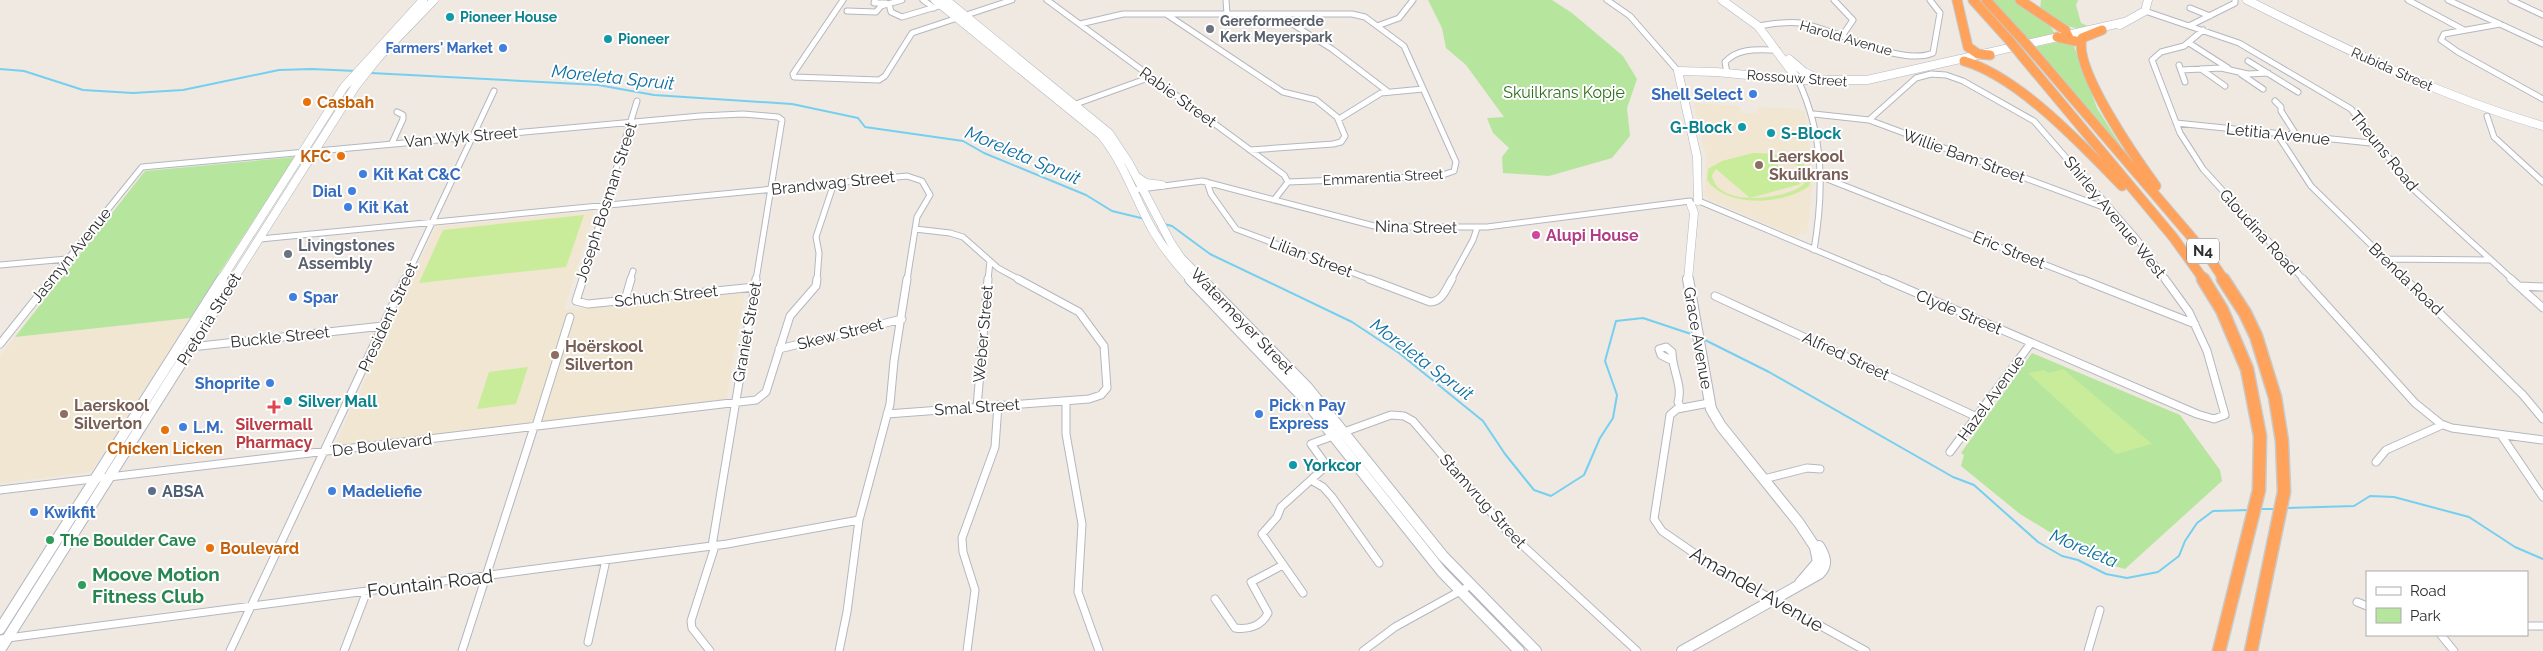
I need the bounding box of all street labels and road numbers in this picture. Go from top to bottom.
street label: Harold Avenue [1798,17,1894,59]
street label: Rubida Street [2349,44,2436,94]
street label: Rabie Street [1136,63,1221,132]
street label: Rossouw Street [1746,67,1848,90]
street label: Theuns Road [2346,107,2422,195]
street label: Joseph Bosman Street [571,119,641,284]
street label: Letitia Avenue [2225,119,2331,149]
street label: Van Wyk Street [404,123,519,151]
street label: Willie Bam Street [1900,125,2028,187]
street label: Shirley Avenue West [2060,152,2170,282]
street label: Emmarentia Street [1322,166,1444,188]
street label: Brandwag Street [770,167,896,199]
street label: Gloudina Road [2216,185,2302,279]
street label: Jasmyn Avenue [27,204,115,306]
street label: Nina Street [1375,217,1458,237]
street label: Eric Street [1970,227,2048,273]
street label: Lilian Street [1267,233,1356,282]
road number: N4 [2187,238,2219,264]
street label: Brenda Road [2365,239,2447,319]
street label: President Street [354,259,422,375]
street label: Watermeyer Street [1187,264,1298,378]
street label: Pretoria Street [173,269,245,369]
street label: Graniet Street [729,280,765,384]
street label: Schuch Street [613,281,719,311]
street label: Weber Street [969,284,997,384]
street label: Grace Avenue [1680,285,1716,391]
street label: Clyde Street [1913,285,2005,339]
street label: Skew Street [795,314,886,354]
street label: Buckle Street [229,322,331,352]
street label: Alfred Street [1800,328,1893,385]
street label: Hazel Avenue [1954,352,2028,444]
street label: Smal Street [934,394,1021,419]
street label: De Boulevard [331,429,433,461]
street label: Stamvrug Street [1436,450,1531,552]
street label: Amandel Avenue [1686,542,1828,636]
street label: Fountain Road [366,564,494,602]

